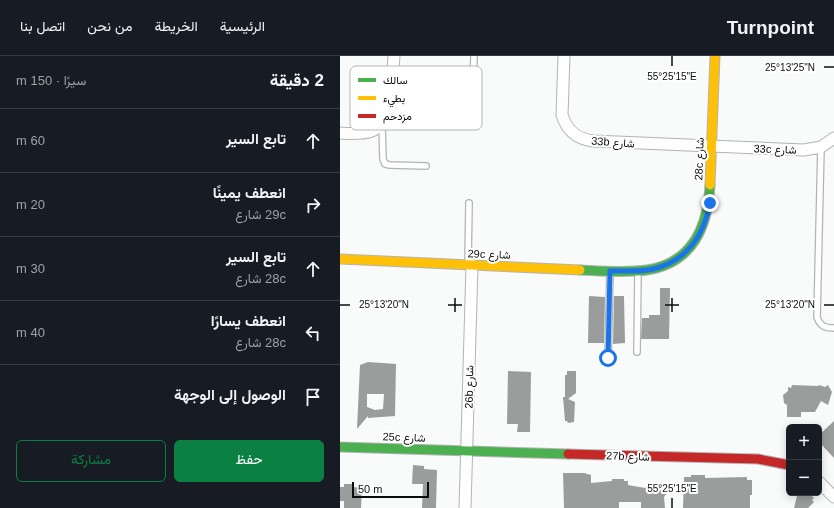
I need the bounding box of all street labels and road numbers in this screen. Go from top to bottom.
street label: 33b شارع [591,134,635,152]
street label: 28c شارع [692,137,708,181]
street label: 33c شارع [753,142,797,158]
street label: 29c شارع [467,247,511,263]
street label: 26b شارع [463,365,477,409]
street label: 25c شارع [382,430,426,446]
street label: 27b شارع [606,449,650,465]

